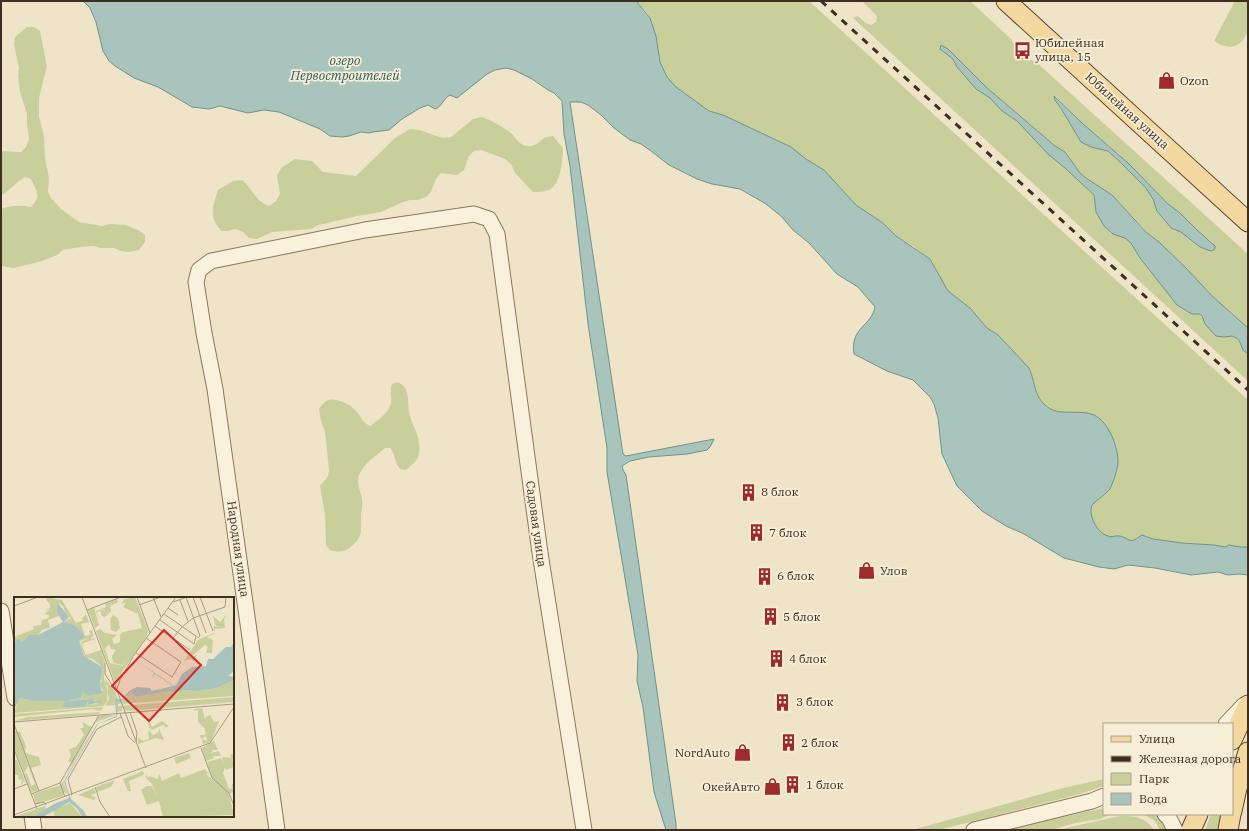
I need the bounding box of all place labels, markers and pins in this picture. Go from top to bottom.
place label: Юбилейная улица, 15 [1035,35,1104,64]
bus stop icon: Юбилейная улица, 15 [1012,40,1032,60]
shop icon: Ozon [1157,71,1177,91]
place label: Ozon [1180,73,1209,88]
building icon: 8 блок [738,482,758,502]
place label: 8 блок [761,484,799,499]
building icon: 7 блок [746,523,766,543]
place label: 7 блок [769,525,807,540]
shop icon: Улов [857,561,877,581]
place label: Улов [880,563,908,578]
building icon: 6 блок [754,566,774,586]
place label: 6 блок [777,568,815,583]
building icon: 5 блок [760,607,780,627]
place label: 5 блок [783,609,821,624]
building icon: 4 блок [766,649,786,669]
place label: 4 блок [789,651,827,666]
building icon: 3 блок [773,692,793,712]
place label: 3 блок [796,694,834,709]
building icon: 2 блок [778,733,798,753]
place label: 2 блок [801,735,839,750]
shop icon: NordAuto [733,743,753,763]
place label: NordAuto [675,745,730,760]
building icon: 1 блок [783,775,803,795]
shop icon: ОкейАвто [763,777,783,797]
place label: 1 блок [806,777,844,792]
place label: ОкейАвто [702,779,760,794]

